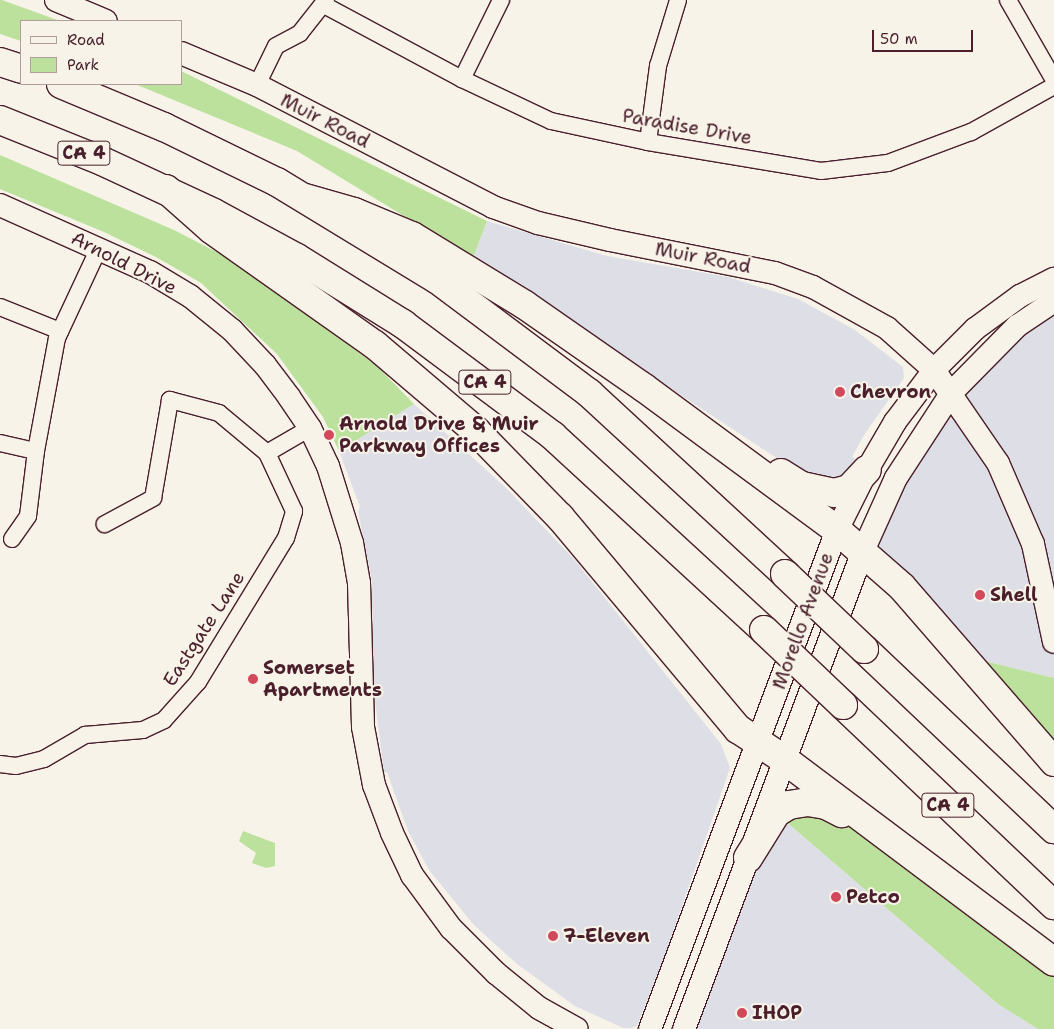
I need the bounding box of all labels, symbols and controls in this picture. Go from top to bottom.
legend [20,20,182,85]
scale bar [874,20,975,52]
text: 50 m [880,29,918,49]
text: Road [67,30,105,50]
text: Park [67,55,99,75]
street label: Muir Road [277,89,373,153]
street label: Paradise Drive [621,104,753,150]
road number: CA 4 [56,138,112,168]
street label: Arnold Drive [67,227,181,299]
street label: Muir Road [653,238,753,278]
road number: CA 4 [458,367,512,398]
place label: Chevron [850,381,931,403]
marker: Chevron [834,386,846,398]
place label: Arnold Drive & Muir Parkway Offices [339,413,539,457]
marker: Arnold Drive & Muir Parkway Offices [323,429,335,441]
street label: Morello Avenue [768,549,838,693]
street label: Eastgate Lane [158,567,250,691]
place label: Shell [990,584,1038,606]
marker: Shell [974,589,986,601]
place label: Somerset Apartments [263,657,382,701]
marker: Somerset Apartments [247,673,259,685]
road number: CA 4 [920,790,976,820]
place label: Petco [846,886,900,908]
marker: Petco [830,891,842,903]
place label: 7-Eleven [563,925,650,947]
marker: 7-Eleven [547,930,559,942]
place label: IHOP [752,1002,802,1024]
marker: IHOP [736,1007,748,1019]

